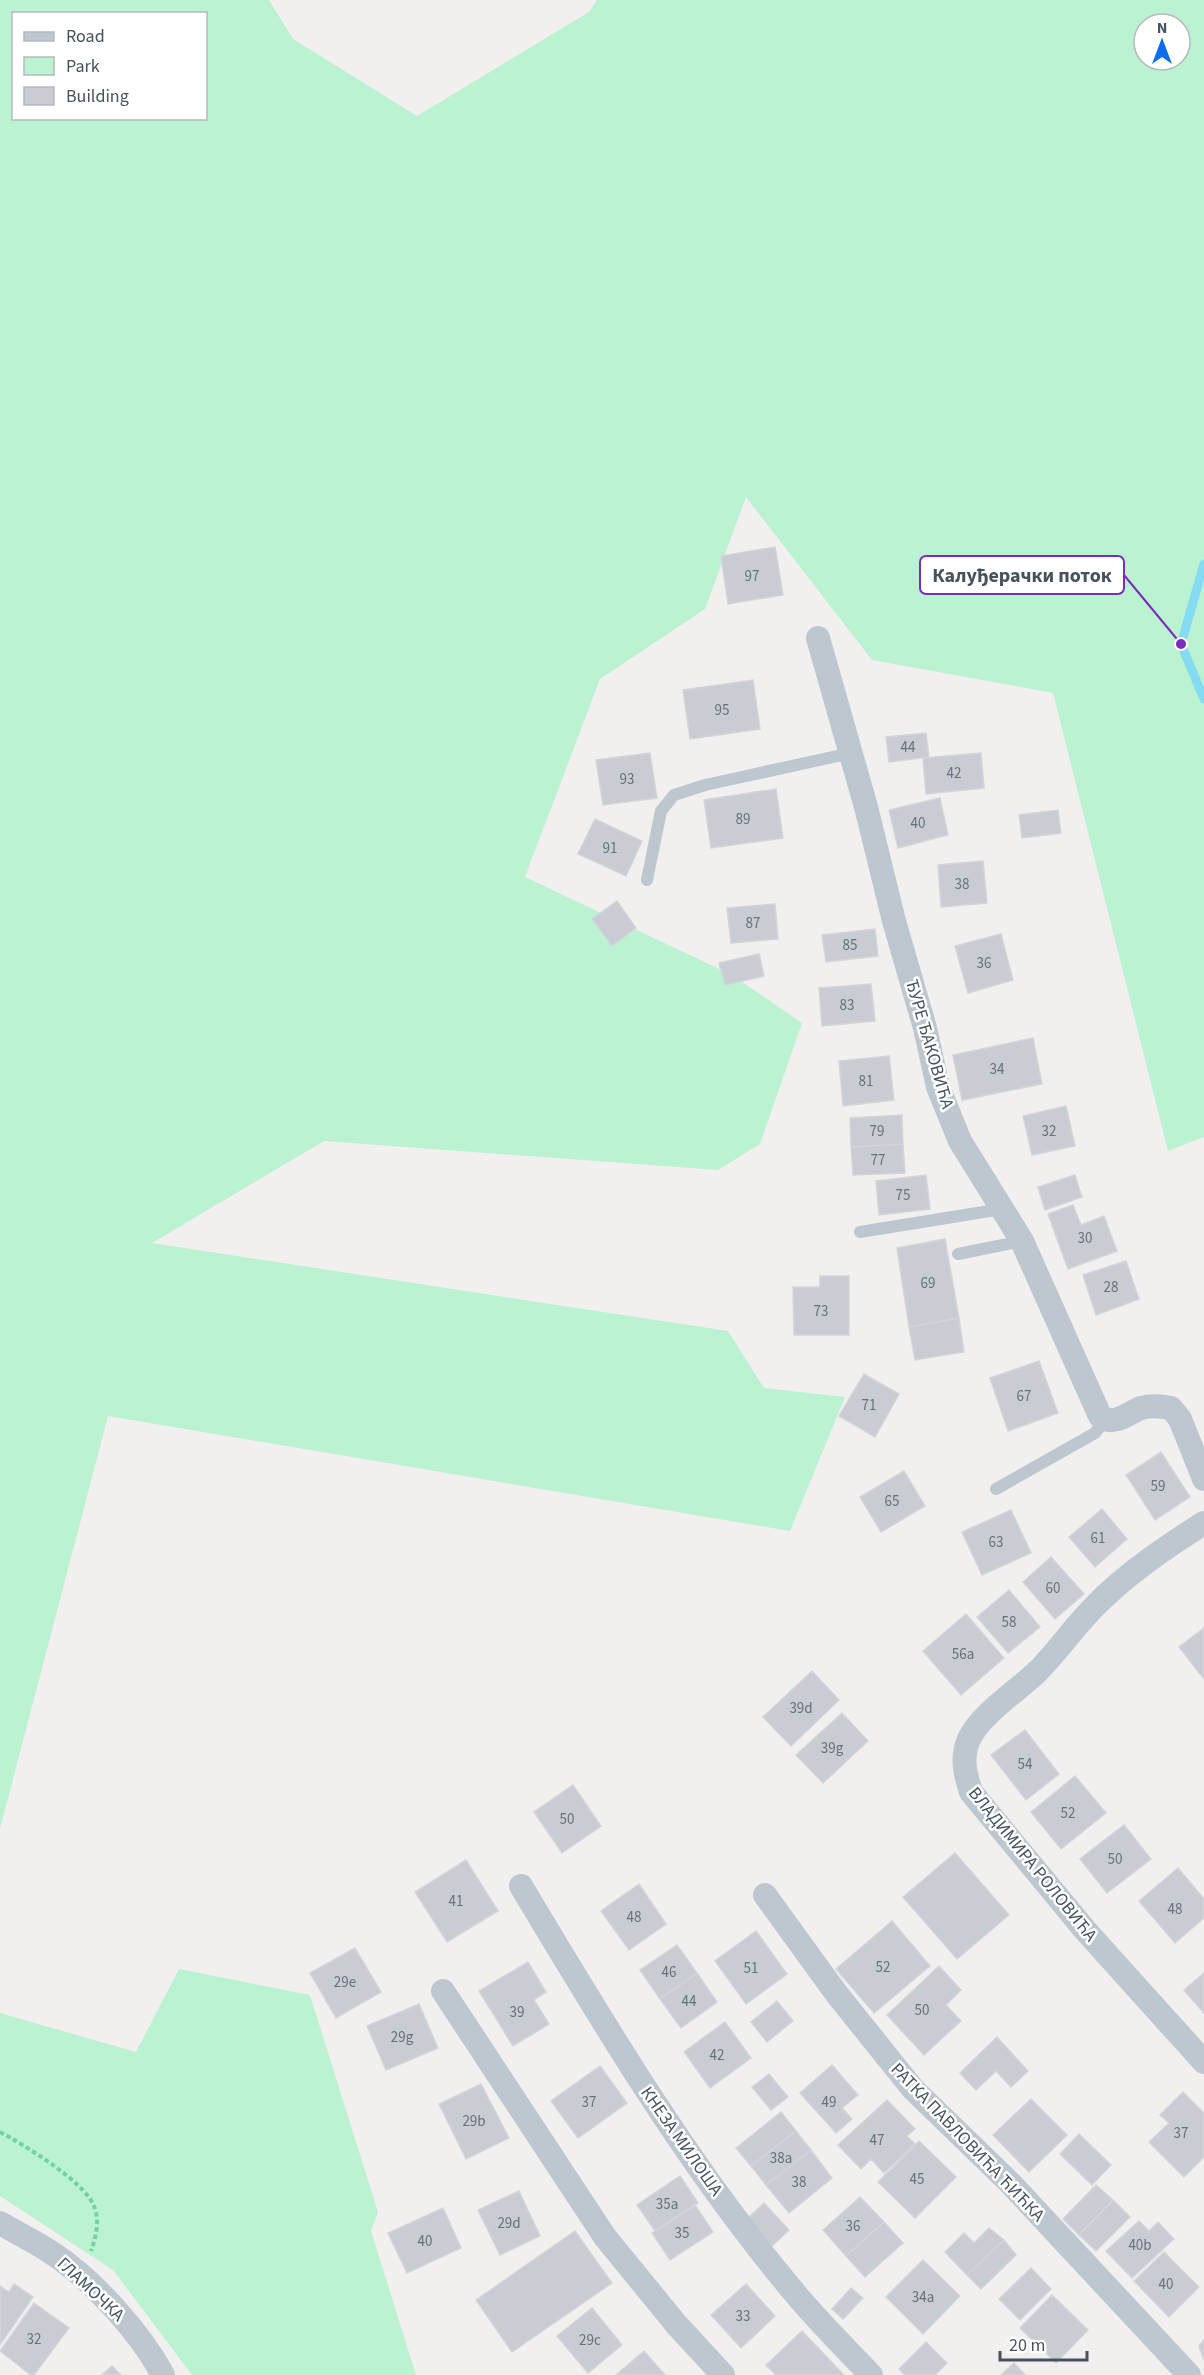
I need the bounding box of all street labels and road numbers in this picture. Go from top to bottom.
street label: ЂУРЕ ЂАКОВИЋА [899,977,960,1112]
street label: ВЛАДИМИРА РОЛОВИЋА [962,1782,1103,1947]
street label: РАТКА ПАВЛОВИЋА ЋИЋКА [885,2057,1050,2228]
street label: КНЕЗА МИЛОША [635,2082,729,2201]
street label: ГЛАМОЧКА [51,2252,130,2327]

